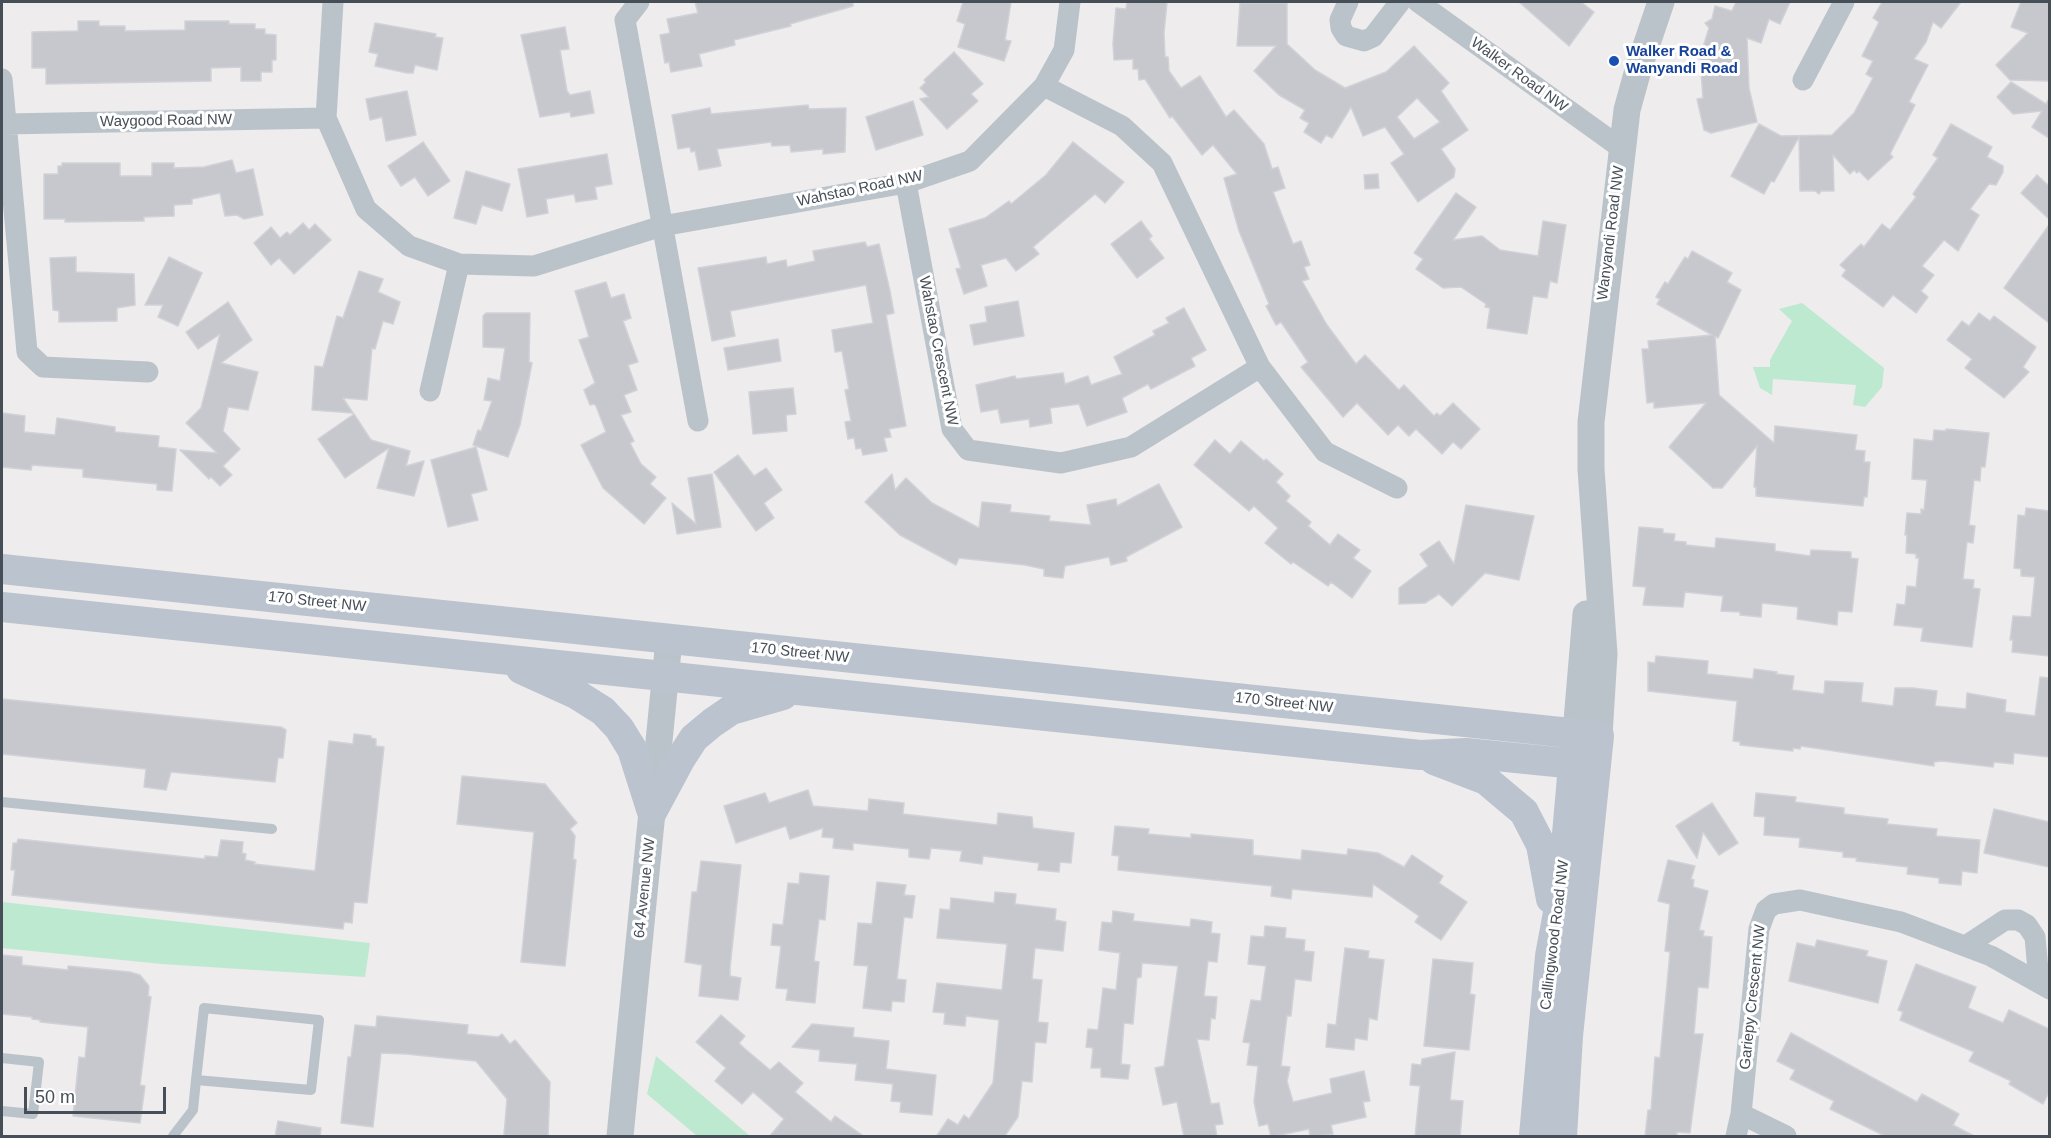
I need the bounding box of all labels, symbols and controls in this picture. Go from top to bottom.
street label: Walker Road NW [1467,34,1571,116]
place label: Walker Road & Wanyandi Road [1626,43,1738,78]
marker: Walker Road & Wanyandi Road [1607,54,1621,68]
street label: Waygood Road NW [100,111,232,131]
street label: Wanyandi Road NW [1594,165,1628,301]
street label: Wahstao Road NW [796,167,924,211]
street label: Wahstao Crescent NW [915,275,961,427]
street label: 170 Street NW [267,588,367,616]
street label: 170 Street NW [750,639,850,667]
street label: 170 Street NW [1234,689,1334,717]
street label: 64 Avenue NW [631,837,659,939]
street label: Callingwood Road NW [1537,859,1573,1011]
street label: Gariepy Crescent NW [1736,924,1770,1070]
scale bar [27,1075,170,1113]
text: 50 m [35,1087,75,1107]

